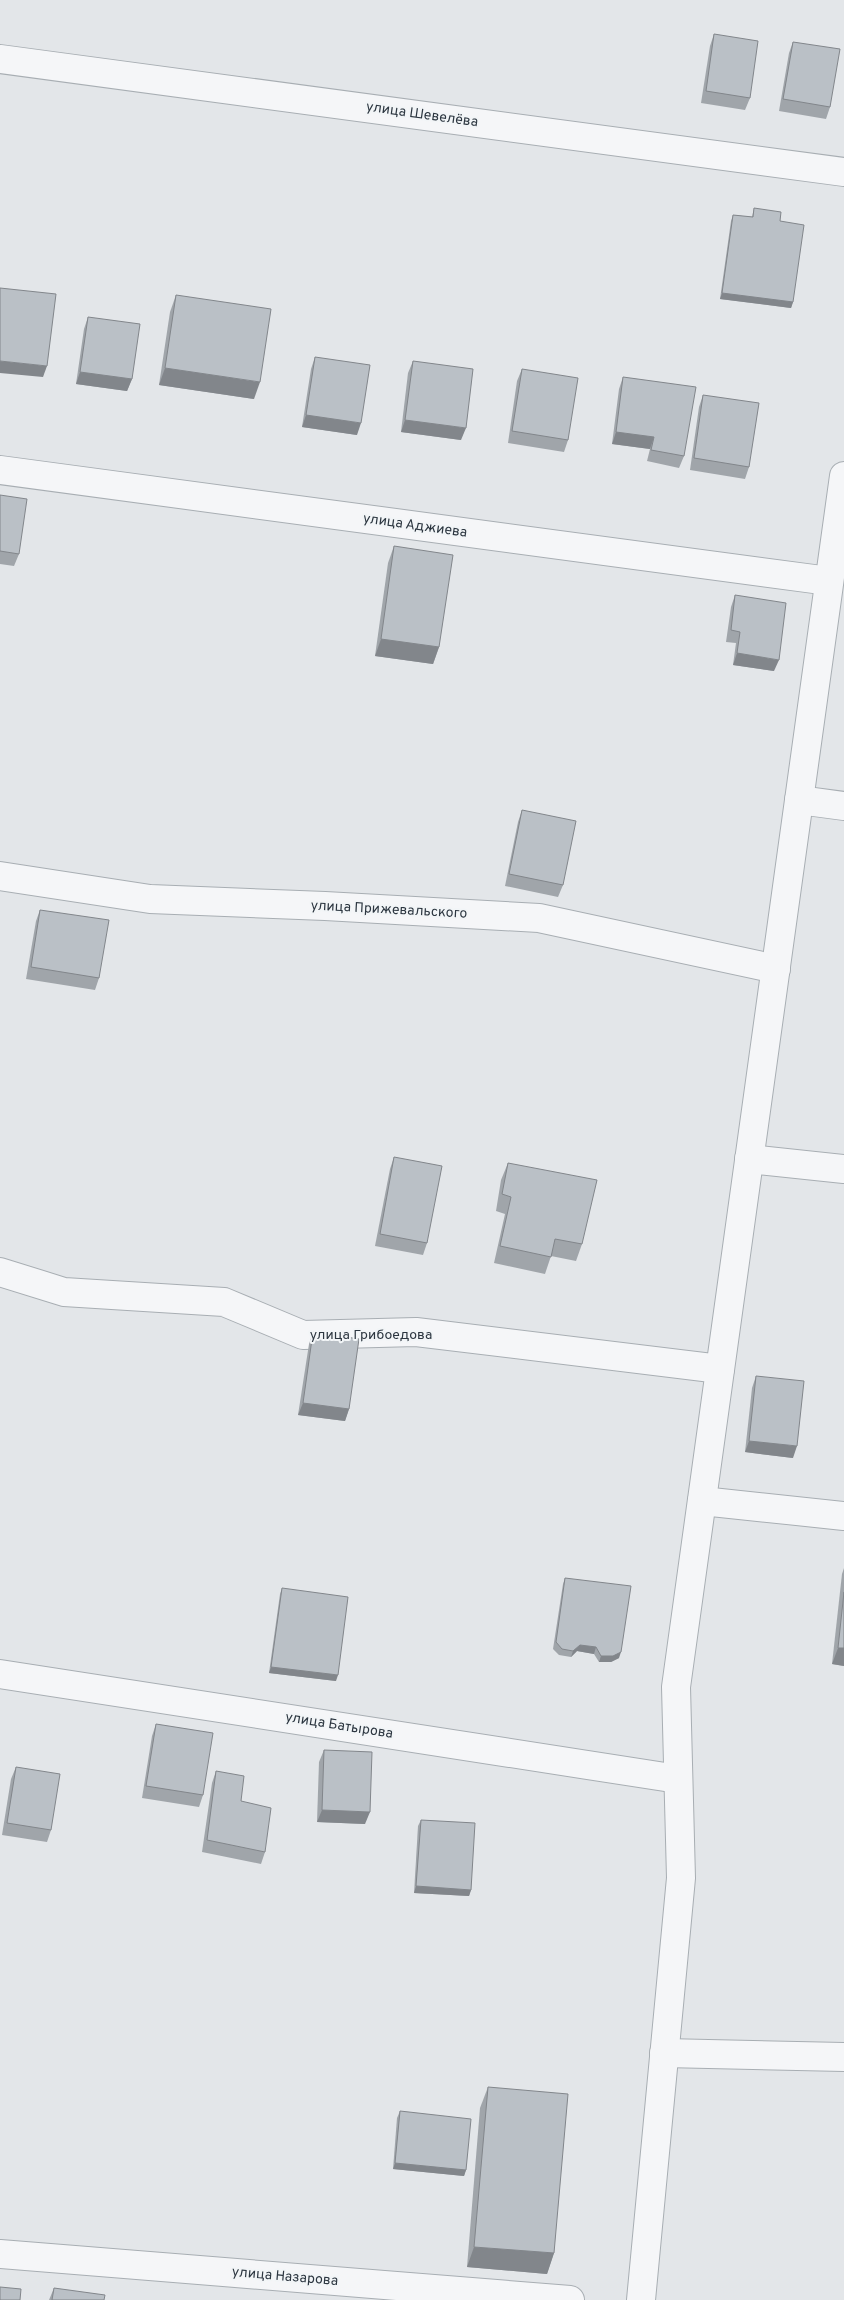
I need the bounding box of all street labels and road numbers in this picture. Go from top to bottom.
street label: улица Шевелёва [365,99,479,131]
street label: улица Аджиева [362,510,468,542]
street label: улица Прижевальского [310,897,468,923]
street label: улица Грибоедова [310,1327,432,1344]
street label: улица Батырова [284,1709,394,1743]
street label: улица Назарова [231,2264,339,2290]

